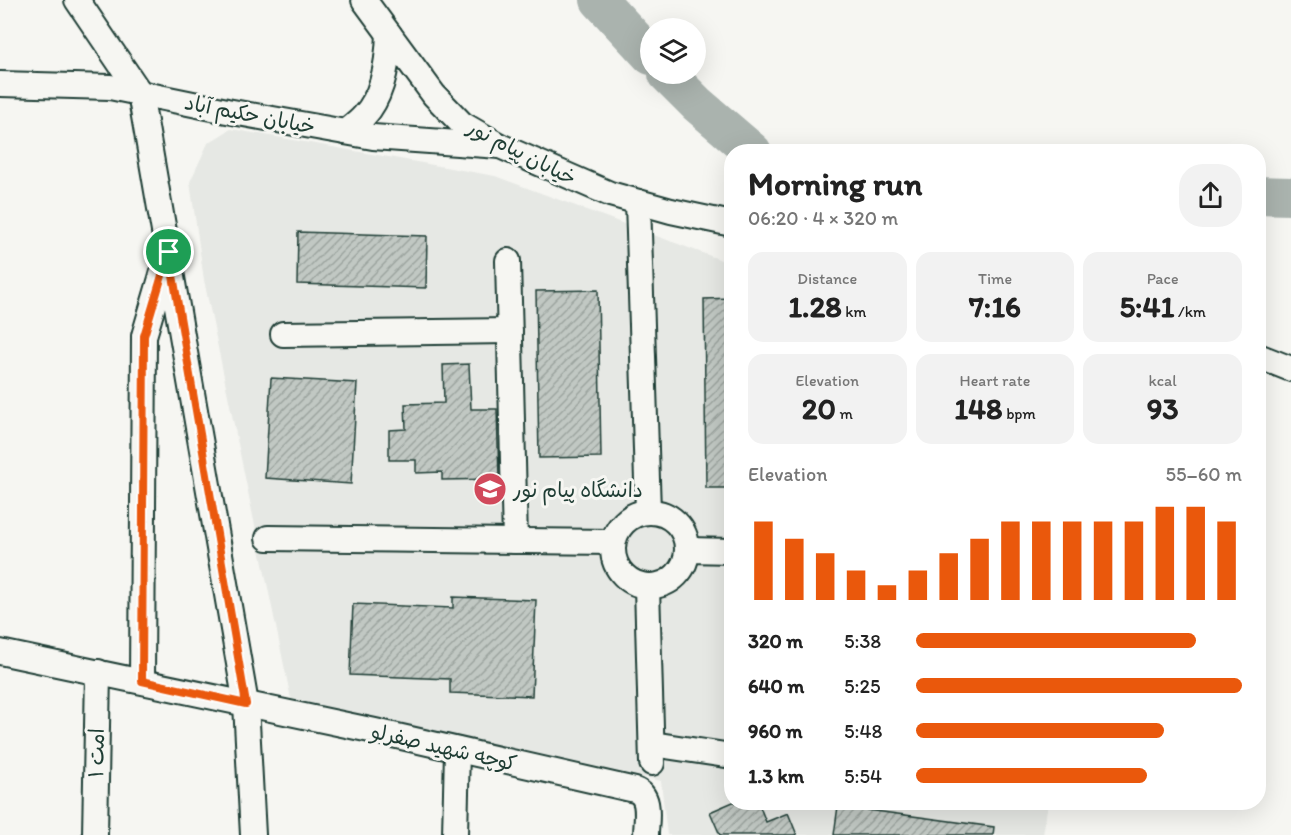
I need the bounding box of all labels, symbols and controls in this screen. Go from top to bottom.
map controls [640,18,706,84]
button: layers [640,18,706,84]
street label: خیابان حکیم آباد [182,89,318,143]
street label: خیابان پیام نور [461,113,581,194]
text: Morning run [748,164,923,203]
button: share [1179,164,1242,227]
text: 06:20 · 4 × 320 m [748,206,898,230]
pin [143,226,194,277]
icon: arrive [152,235,185,268]
text: Distance [797,269,857,288]
text: Time [978,269,1012,288]
text: Pace [1147,269,1179,288]
text: 1.28 [788,288,842,325]
text: 7:16 [969,288,1021,325]
text: 5:41 [1119,288,1174,325]
text: km [842,302,866,321]
text: /km [1174,302,1206,321]
text: Elevation [796,371,859,390]
text: Heart rate [960,371,1030,390]
text: kcal [1148,371,1177,390]
text: 20 [802,390,836,427]
text: 148 [954,390,1003,427]
text: 93 [1147,390,1179,427]
text: m [836,404,853,423]
text: bpm [1003,404,1036,423]
text: Elevation [748,462,827,486]
text: 55–60 m [1166,462,1242,486]
school or university icon: دانشگاه پیام نور [472,471,508,507]
place label: دانشگاه پیام نور [512,477,643,506]
text: 320 m [748,629,803,653]
text: 5:38 [844,629,881,653]
text: 640 m [748,674,804,698]
text: 5:25 [844,674,880,698]
street label: کوچه شهید صفرلو [367,718,519,777]
text: 960 m [748,719,803,743]
text: 5:48 [844,719,882,743]
street label: امت ۱ [83,728,109,778]
text: 1.3 km [748,764,804,788]
text: 5:54 [844,764,882,788]

